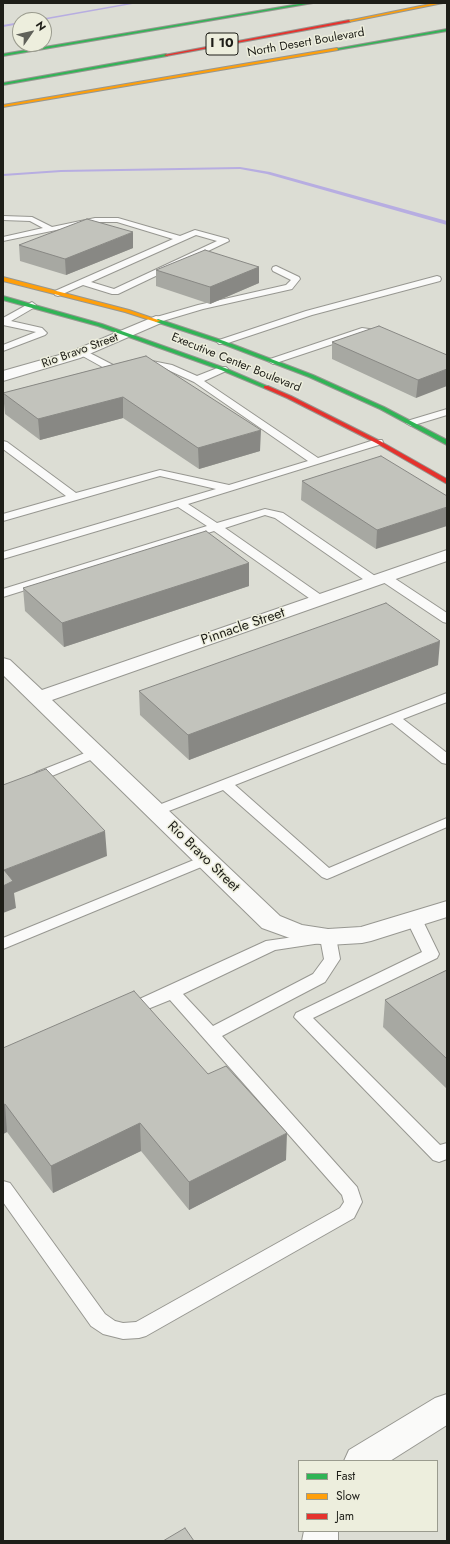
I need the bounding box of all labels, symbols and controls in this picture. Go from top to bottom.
north arrow [12,12,52,52]
text: N [32,18,50,34]
street label: North Desert Boulevard [246,26,366,60]
road number: I 10 [206,33,238,55]
street label: Rio Bravo Street [40,330,120,372]
street label: Executive Center Boulevard [169,330,303,396]
street label: Pinnacle Street [199,605,287,649]
street label: Rio Bravo Street [163,818,243,896]
legend [298,1460,438,1532]
text: Fast [336,1467,355,1485]
text: Slow [336,1487,360,1505]
text: Jam [336,1507,354,1525]

